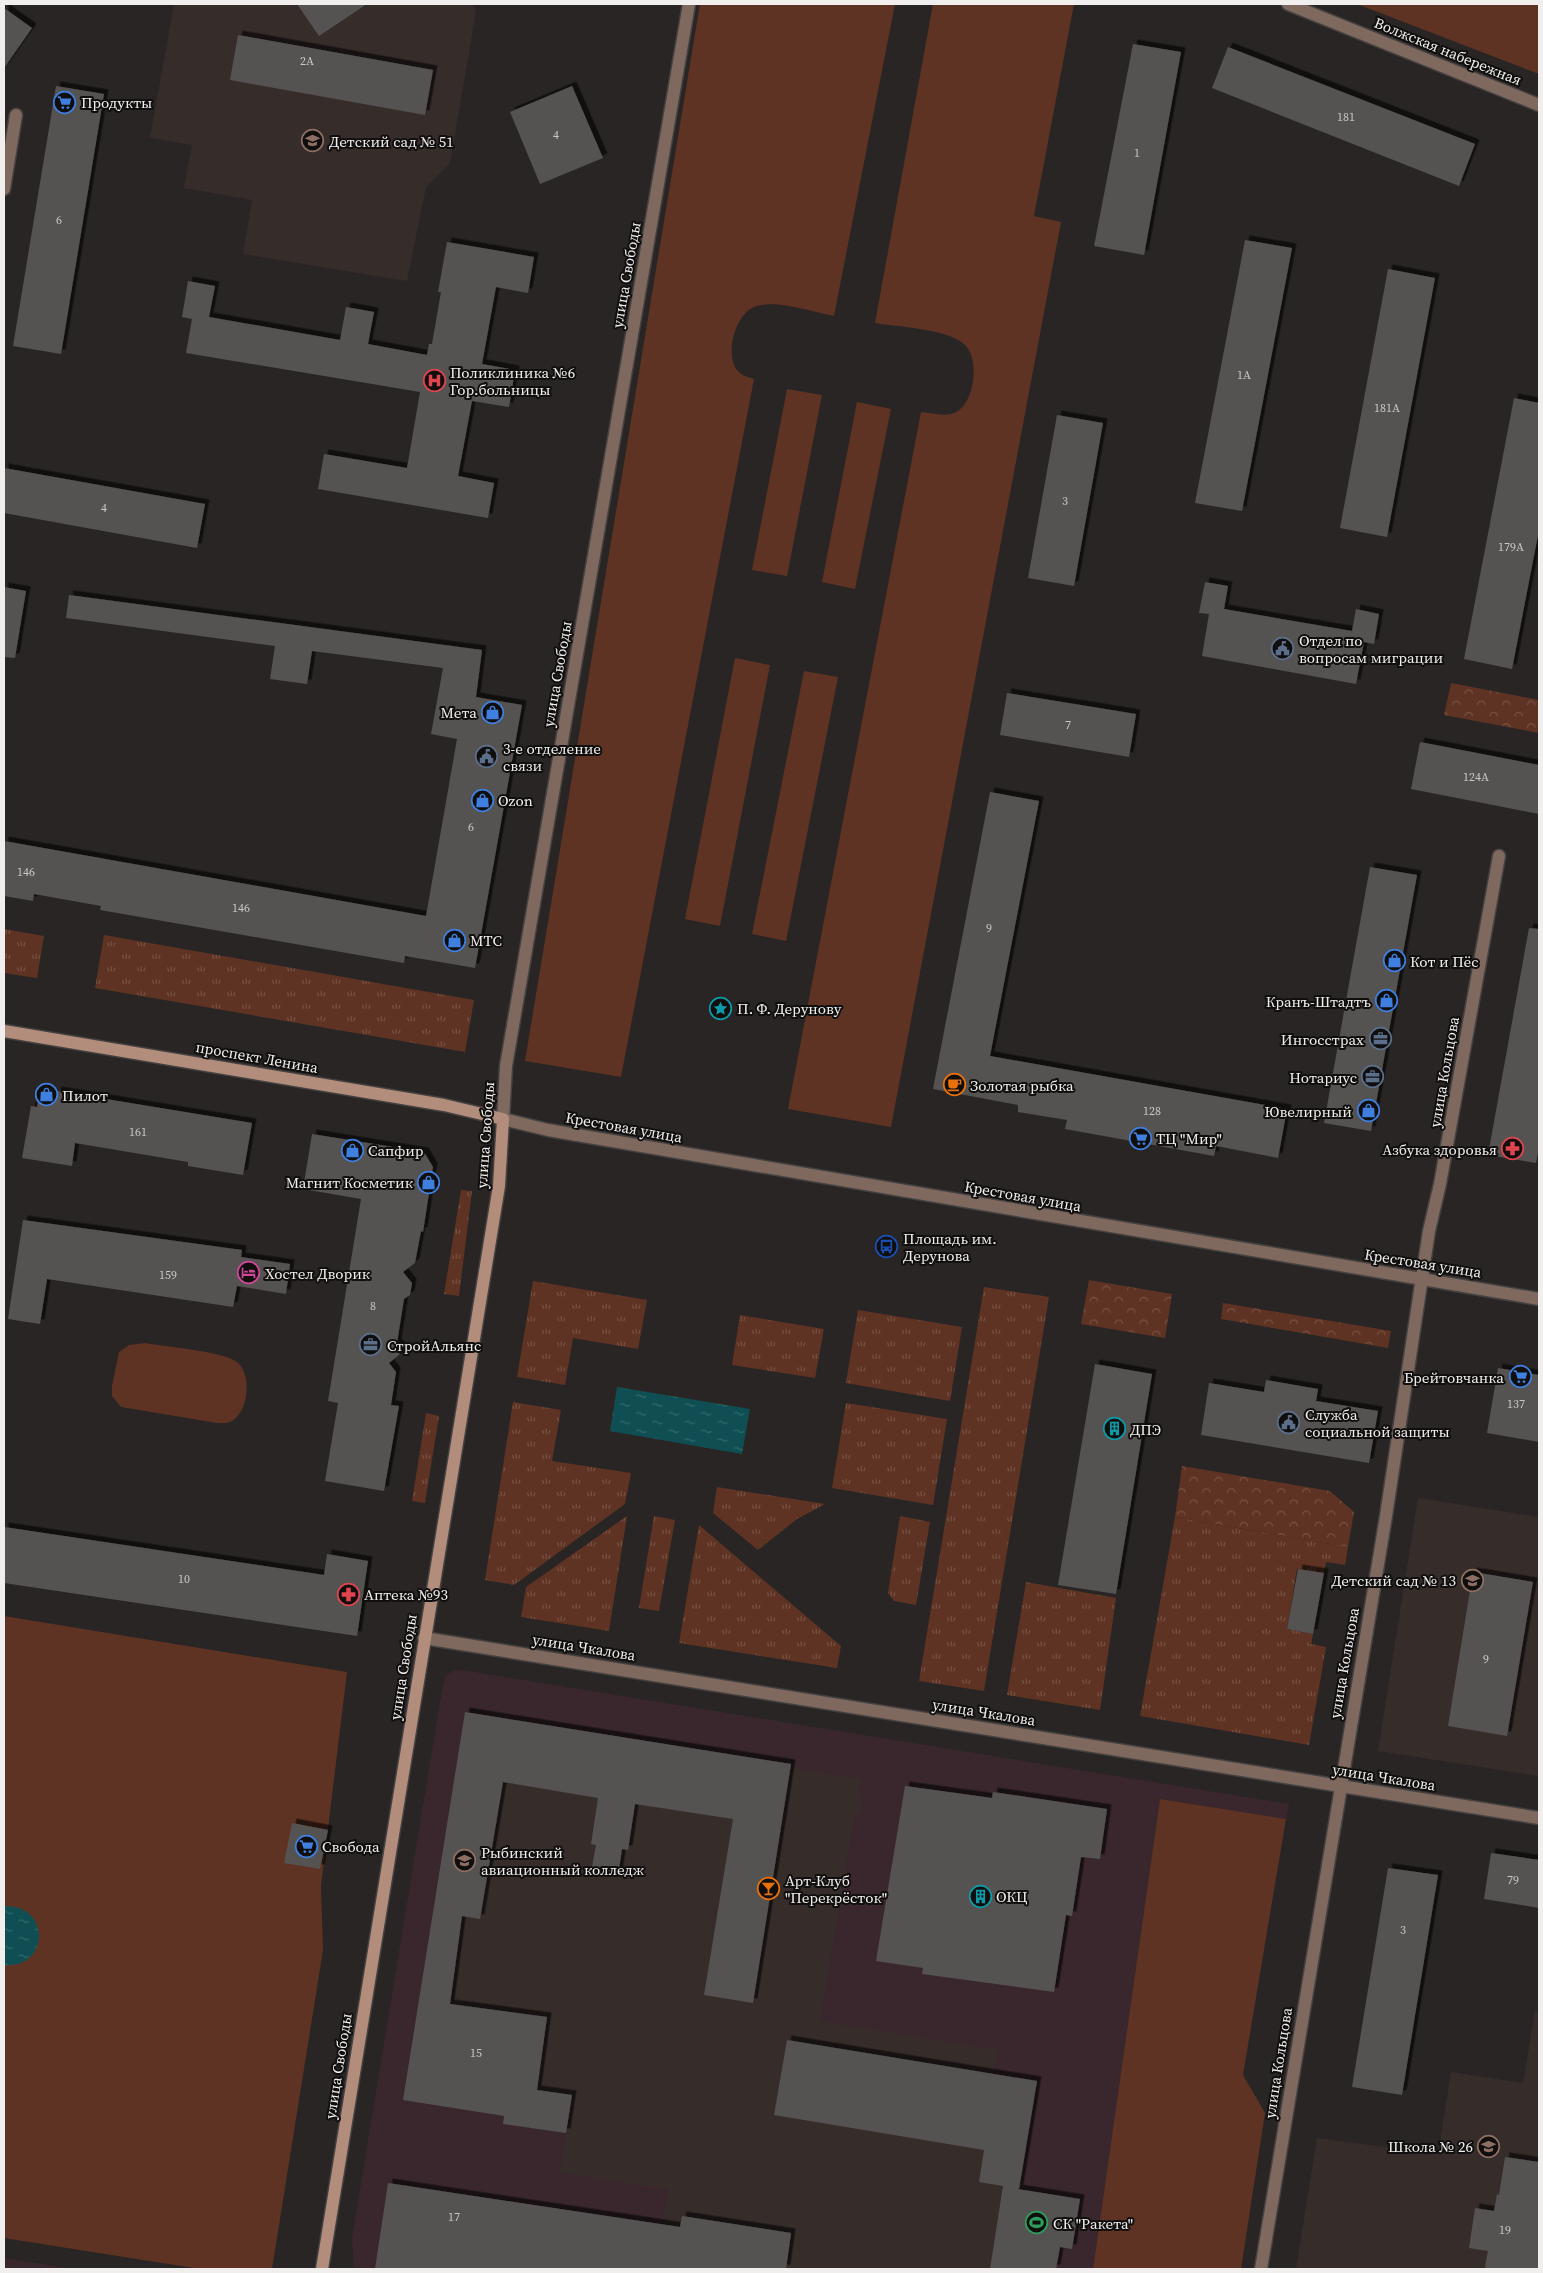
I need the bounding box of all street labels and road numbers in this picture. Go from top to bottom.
street label: Волжская набережная [1371,12,1525,90]
street label: улица Свободы [606,220,646,330]
street label: улица Свободы [537,619,577,729]
street label: улица Кольцова [1424,1015,1464,1129]
street label: проспект Ленина [194,1036,320,1078]
street label: улица Свободы [471,1081,499,1189]
street label: Крестовая улица [564,1106,684,1148]
street label: Крестовая улица [963,1175,1083,1217]
street label: Крестовая улица [1363,1243,1483,1283]
street label: улица Кольцова [1324,1606,1364,1720]
street label: улица Свободы [384,1613,422,1721]
street label: улица Чкалова [531,1628,637,1666]
street label: улица Чкалова [931,1693,1037,1731]
street label: улица Чкалова [1331,1758,1437,1796]
street label: улица Кольцова [1259,2006,1297,2120]
street label: улица Свободы [319,2012,357,2120]

